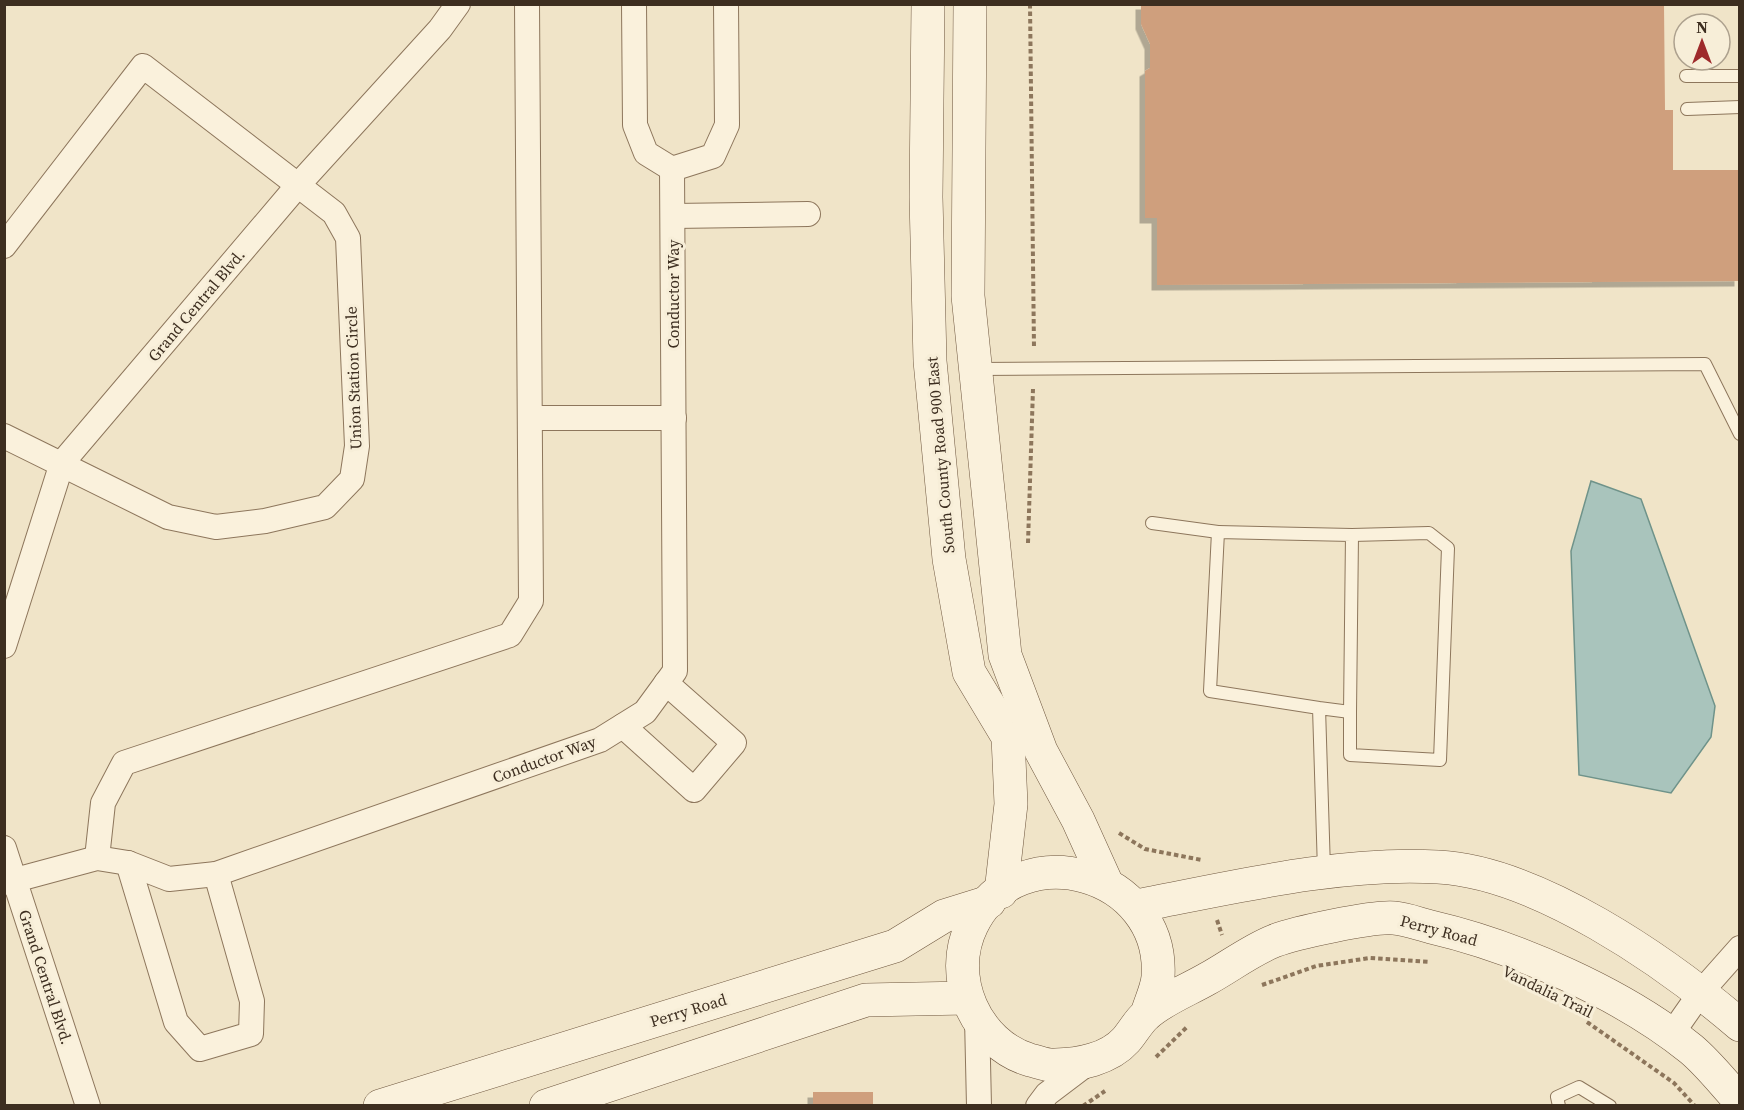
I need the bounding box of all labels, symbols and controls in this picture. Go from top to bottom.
north arrow [1672,12,1732,72]
text: N [1696,16,1708,38]
street label: Conductor Way [662,239,684,348]
street label: Grand Central Blvd. [142,244,250,366]
street label: Union Station Circle [340,306,366,450]
street label: South County Road 900 East [920,355,960,554]
street label: Conductor Way [489,730,600,788]
street label: Grand Central Blvd. [14,907,78,1047]
street label: Perry Road [1398,909,1480,951]
street label: Vandalia Trail [1499,959,1597,1023]
street label: Perry Road [647,988,729,1032]

